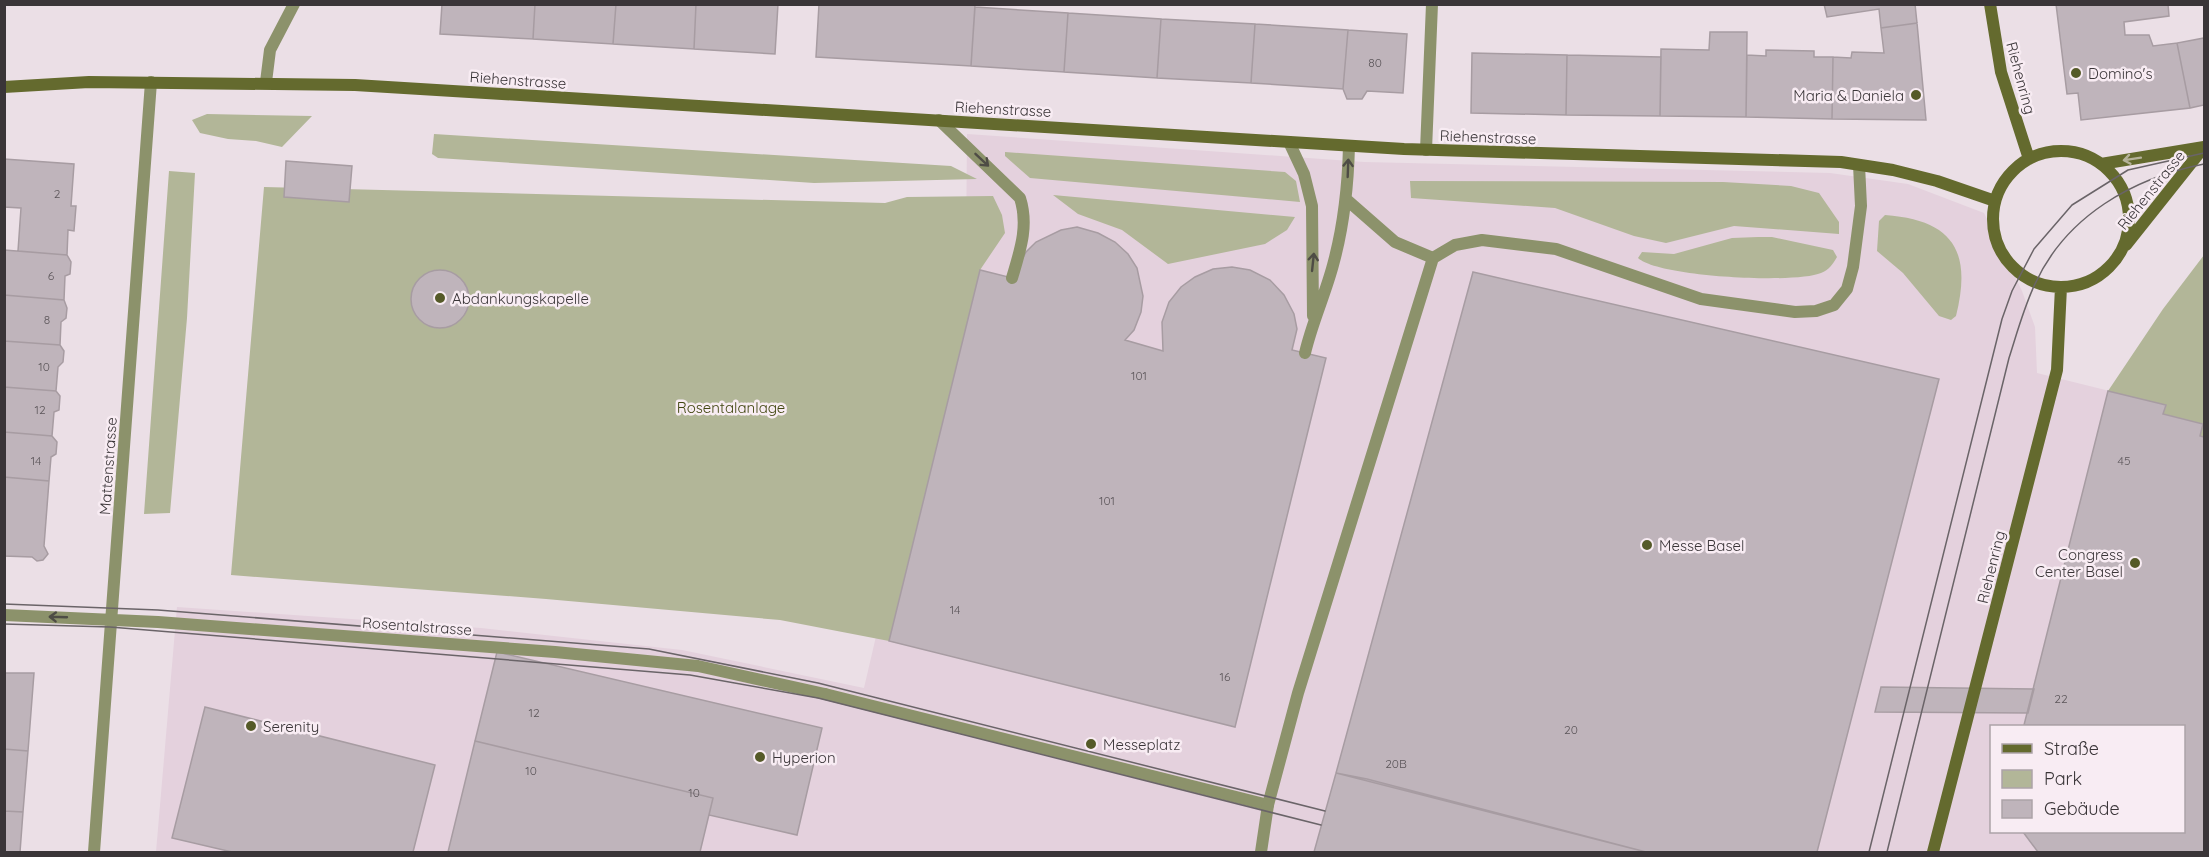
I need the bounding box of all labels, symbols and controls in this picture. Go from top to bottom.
street label: Riehenring [2002,40,2040,116]
house number: 80 [1368,55,1382,70]
place label: Domino's [2088,64,2153,83]
marker: Domino's [2069,66,2083,80]
street label: Riehenstrasse [469,67,567,93]
place label: Maria & Daniela [1793,86,1904,105]
marker: Maria & Daniela [1909,88,1923,102]
street label: Riehenstrasse [954,97,1052,121]
street label: Riehenstrasse [1439,126,1537,148]
street label: Riehenstrasse [2113,146,2189,234]
one-way arrow [974,153,989,167]
one-way arrow [2122,154,2142,165]
one-way arrow [1342,159,1354,179]
house number: 2 [54,186,61,201]
one-way arrow [1308,252,1319,272]
house number: 6 [48,268,55,283]
place label: Abdankungskapelle [452,289,589,308]
marker: Abdankungskapelle [433,291,447,305]
house number: 8 [44,312,50,327]
house number: 10 [38,359,50,374]
house number: 101 [1131,368,1147,383]
park label: Rosentalanlage [677,398,785,417]
house number: 12 [34,402,46,417]
street label: Mattenstrasse [95,416,121,516]
house number: 14 [31,453,41,468]
house number: 45 [2118,453,2130,468]
house number: 101 [1099,493,1115,508]
street label: Riehenring [1973,529,2009,605]
place label: Messe Basel [1659,536,1744,555]
marker: Messe Basel [1640,538,1654,552]
place label: Congress Center Basel [2035,545,2123,581]
marker: Congress Center Basel [2128,556,2142,570]
house number: 14 [950,602,960,617]
one-way arrow [48,611,68,622]
street label: Rosentalstrasse [361,613,473,639]
house number: 16 [1220,669,1231,684]
house number: 22 [2054,691,2068,706]
house number: 12 [528,705,540,720]
place label: Serenity [263,717,319,736]
marker: Serenity [244,719,258,733]
house number: 20 [1564,722,1578,737]
legend [1990,725,2185,833]
place label: Messeplatz [1103,735,1180,754]
marker: Messeplatz [1084,737,1098,751]
text: Straße [2044,737,2099,760]
place label: Hyperion [772,748,836,767]
marker: Hyperion [753,750,767,764]
house number: 20B [1385,756,1407,771]
house number: 10 [525,763,537,778]
text: Park [2044,767,2082,790]
house number: 10 [688,785,700,800]
text: Gebäude [2044,797,2120,820]

